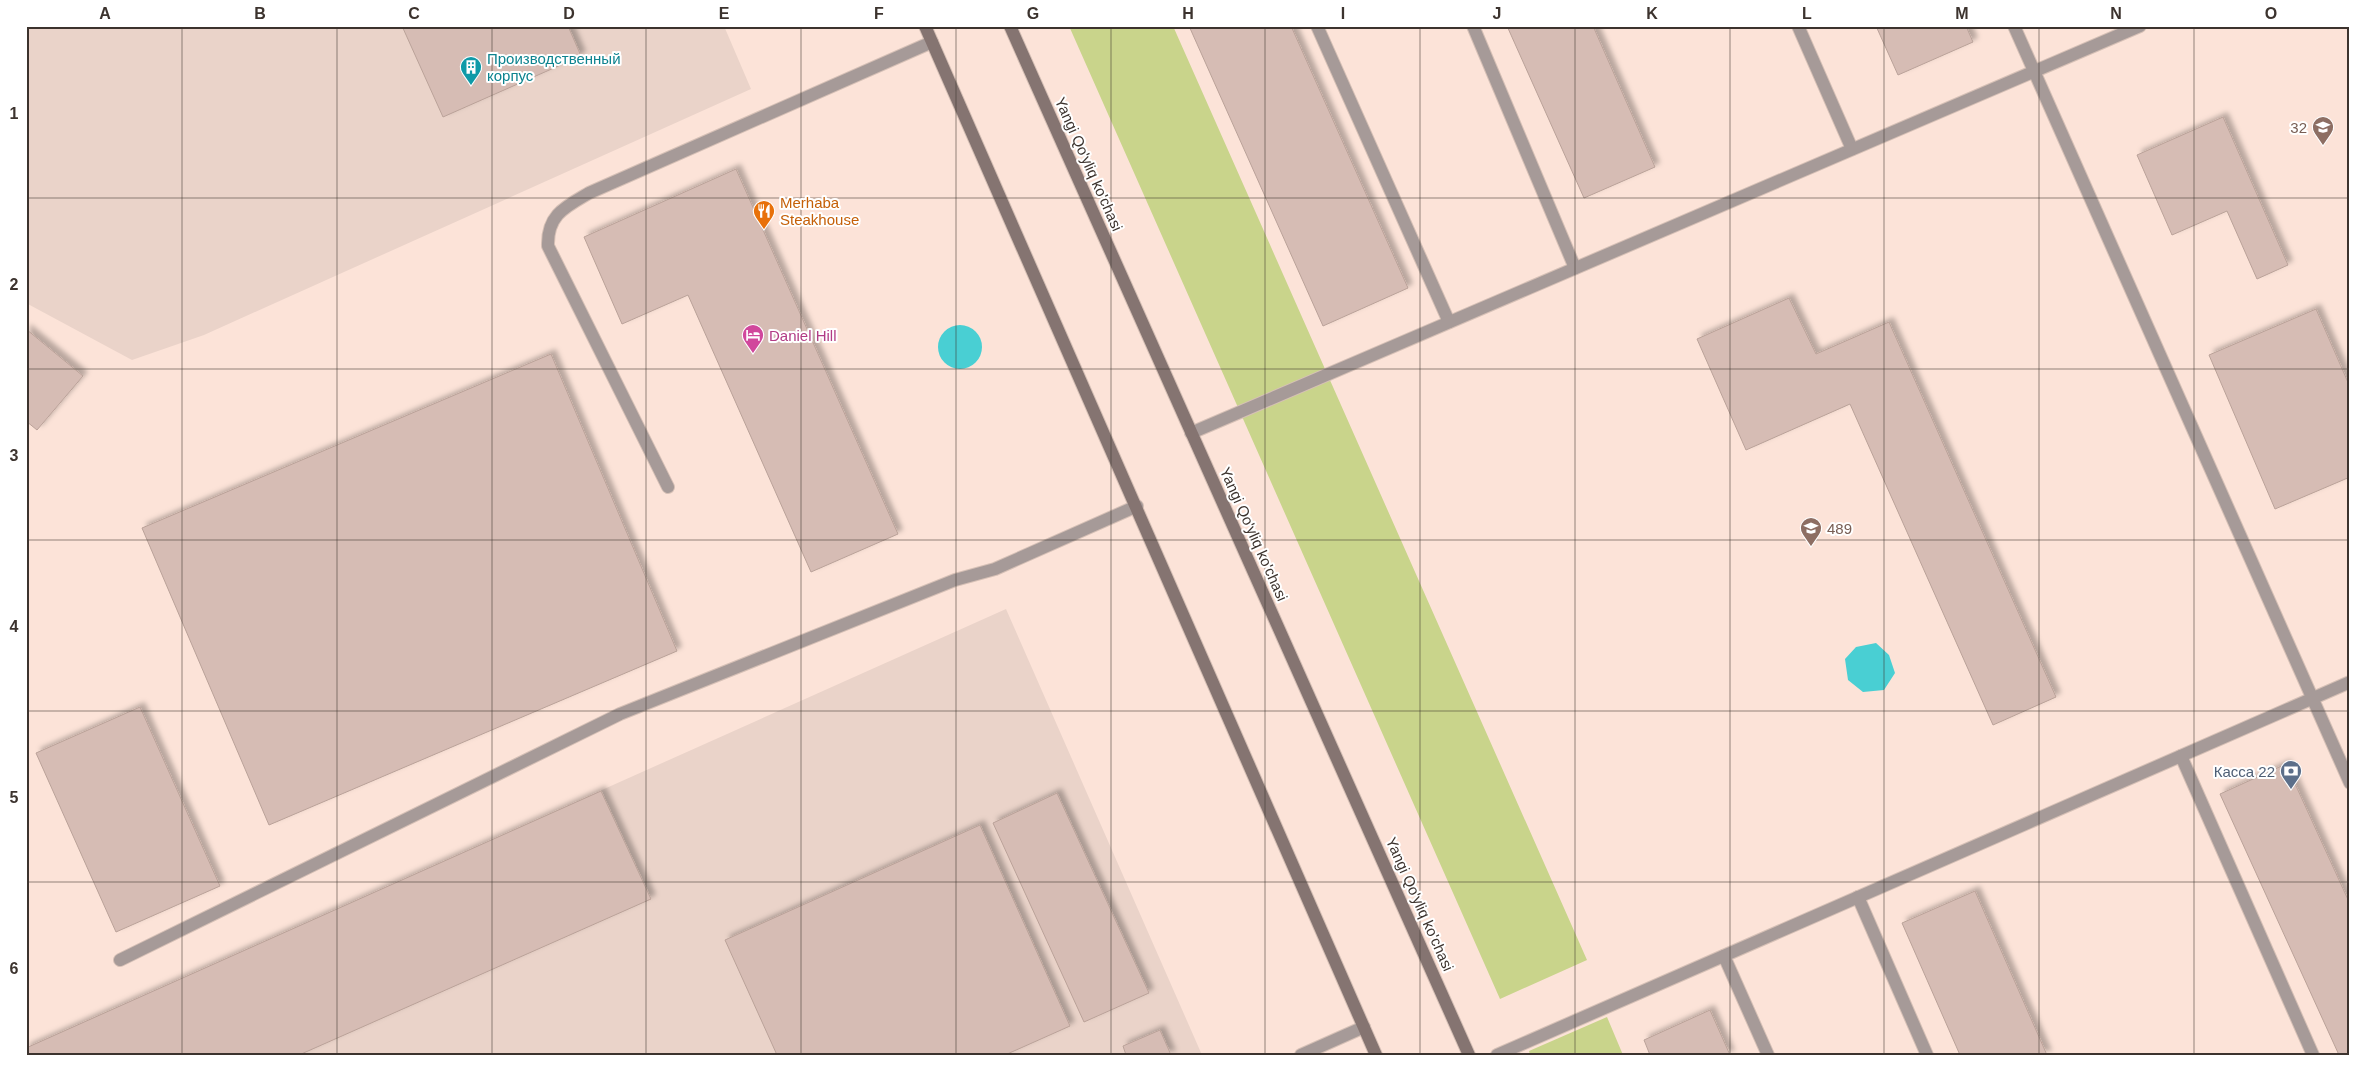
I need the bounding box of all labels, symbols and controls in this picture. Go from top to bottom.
text: A [99,5,111,22]
text: B [254,5,266,22]
text: C [408,5,420,22]
text: D [563,5,575,22]
text: E [719,5,730,22]
text: F [874,5,884,22]
text: G [1027,5,1039,22]
text: H [1182,5,1194,22]
text: I [1341,5,1345,22]
text: J [1493,5,1501,22]
text: K [1646,5,1658,22]
text: L [1802,5,1812,22]
text: M [1955,5,1969,22]
text: N [2110,5,2122,22]
text: O [2265,5,2277,22]
place label: Производственный корпус [487,50,621,84]
building icon: Производственный корпус [459,55,483,86]
street label: Yangi Qo'yliq ko'chasi [1052,94,1126,234]
text: 1 [10,105,19,122]
school or university icon: 32 [2311,115,2335,146]
place label: 32 [2290,119,2307,136]
place label: Merhaba Steakhouse [780,194,859,228]
restaurant icon: Merhaba Steakhouse [752,199,776,230]
text: 2 [10,276,19,293]
hotel icon: Daniel Hill [741,323,765,354]
place label: Daniel Hill [769,327,837,344]
text: 3 [10,447,19,464]
street label: Yangi Qo'yliq ko'chasi [1217,464,1291,604]
school or university icon: 489 [1799,516,1823,547]
place label: 489 [1827,520,1852,537]
text: 4 [10,618,19,635]
bank icon: Касса 22 [2279,759,2303,790]
place label: Касса 22 [2214,763,2275,780]
text: 5 [10,789,19,806]
street label: Yangi Qo'yliq ko'chasi [1383,834,1457,974]
text: 6 [10,960,19,977]

